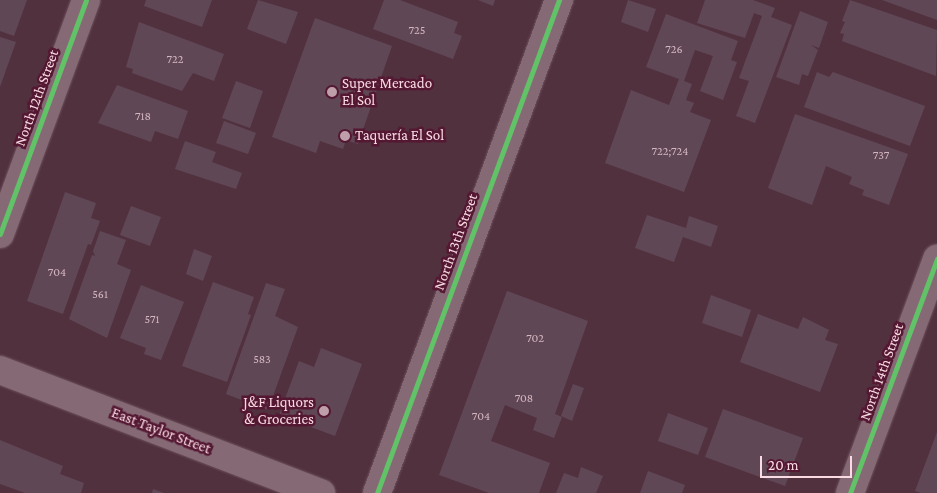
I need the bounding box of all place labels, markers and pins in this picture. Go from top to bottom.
place label: Super Mercado El Sol [342,74,432,109]
marker: Super Mercado El Sol [326,86,338,98]
place label: Taquería El Sol [355,127,444,145]
marker: Taquería El Sol [339,130,351,142]
place label: J&F Liquors & Groceries [243,393,314,428]
marker: J&F Liquors & Groceries [318,405,330,417]

